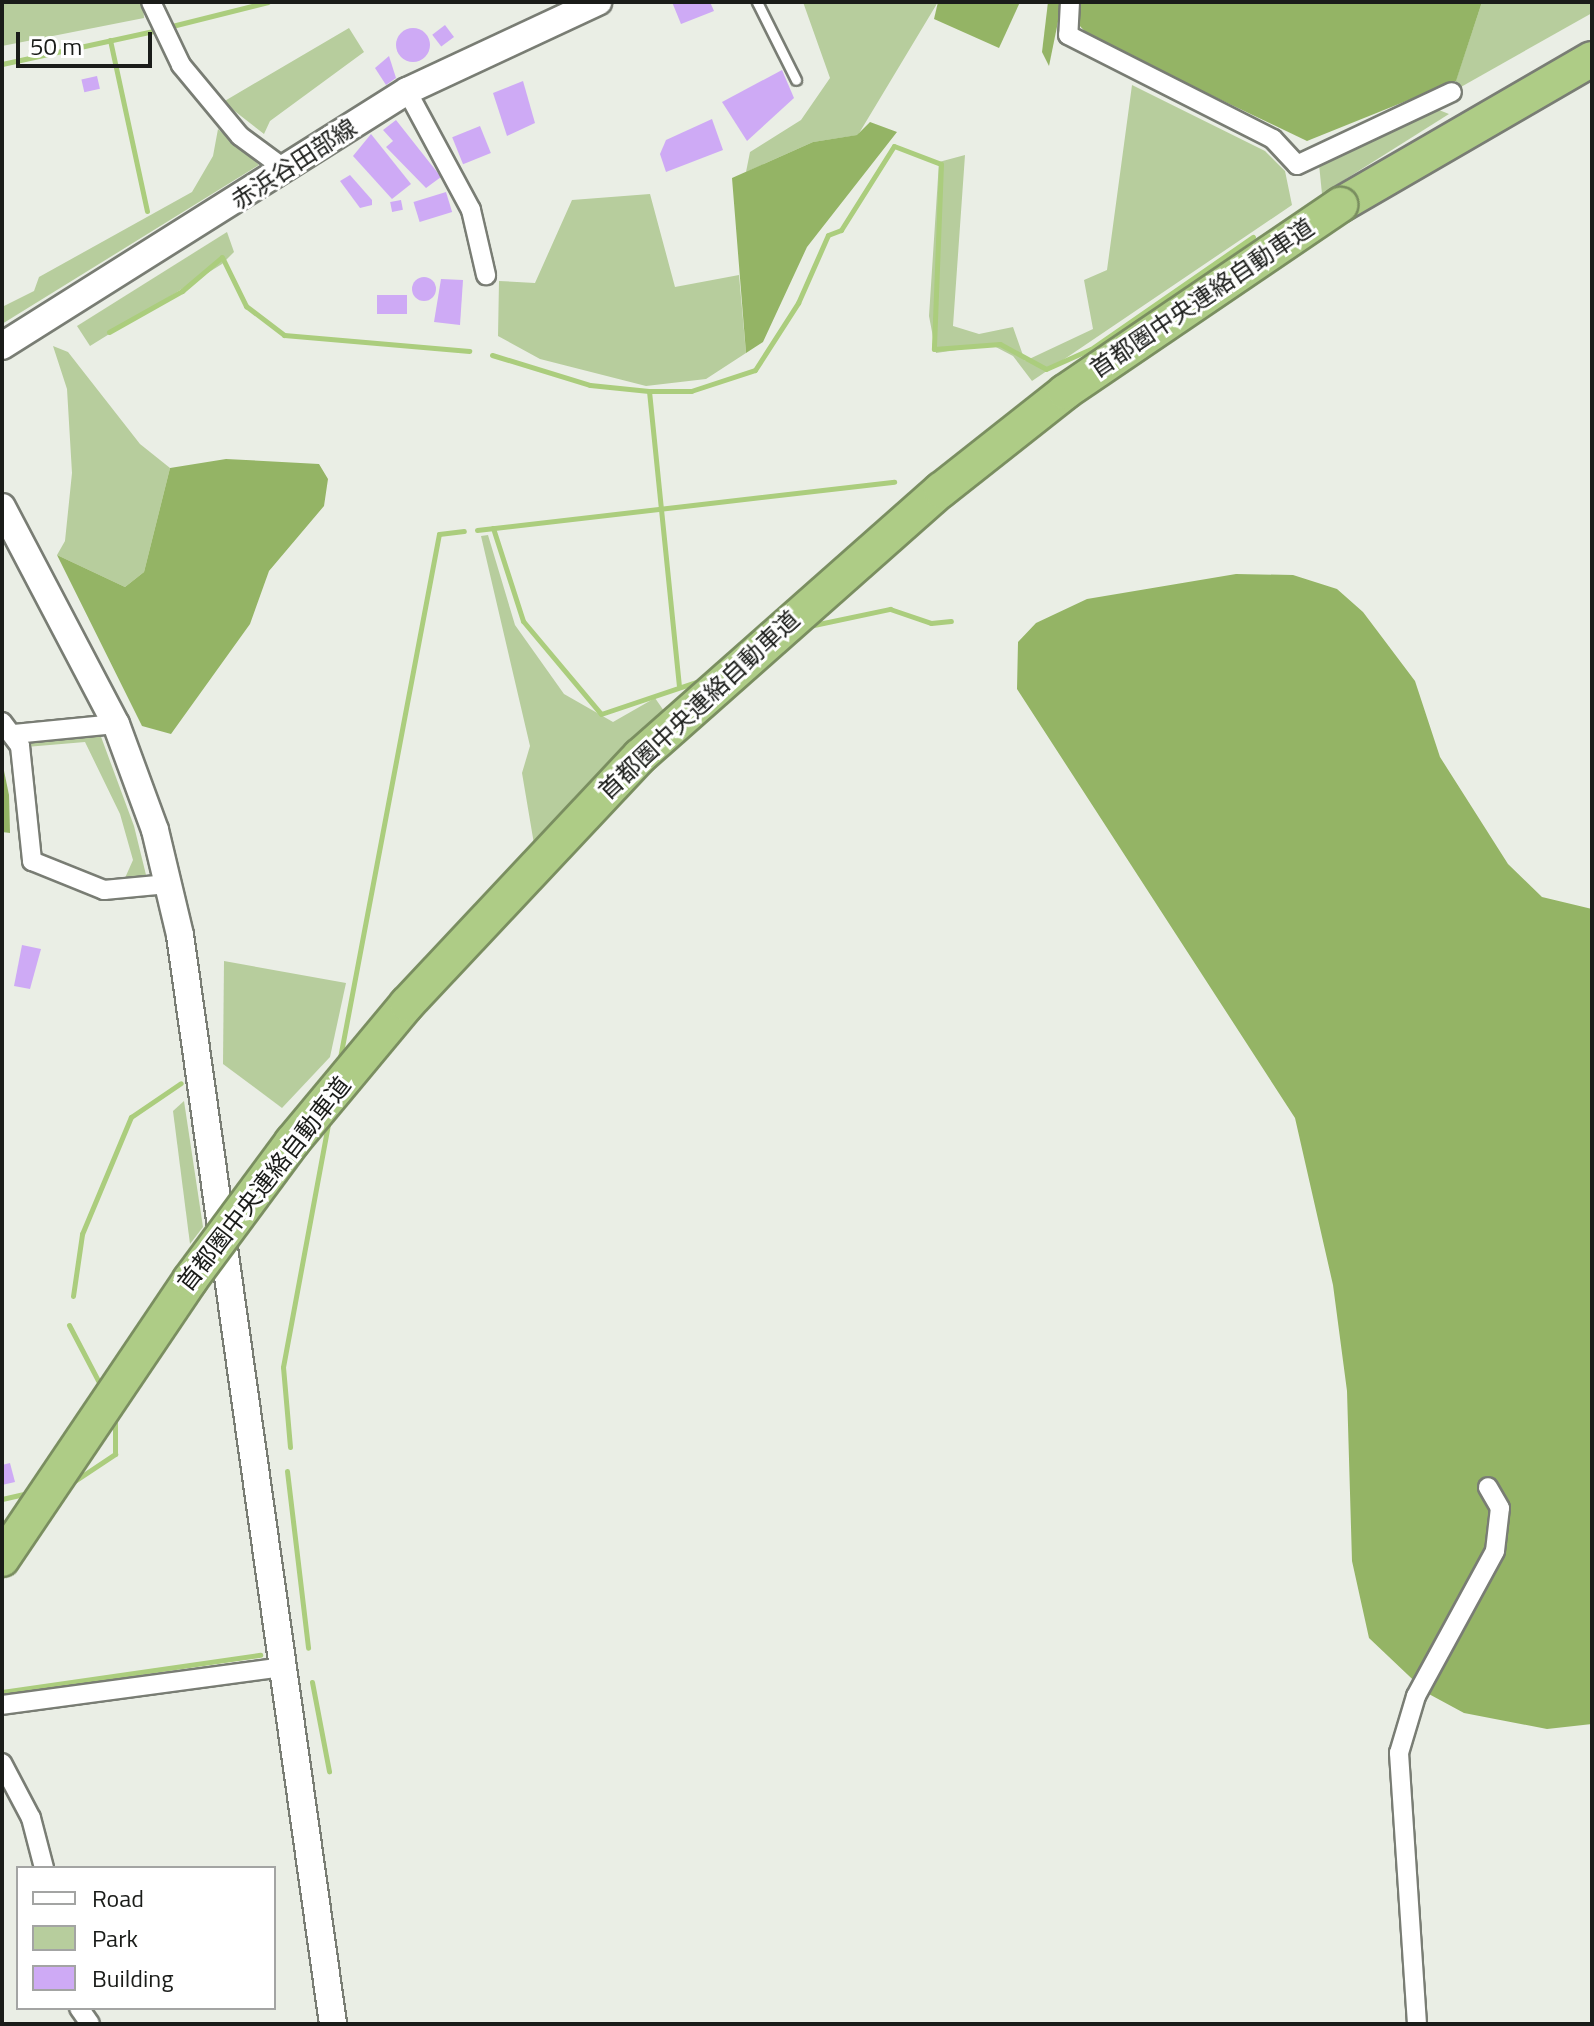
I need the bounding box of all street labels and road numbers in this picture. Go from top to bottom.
street label: 赤浜谷田部線 [226,113,362,215]
street label: 首都圏中央連絡自動車道 [1085,212,1319,384]
street label: 首都圏中央連絡自動車道 [593,604,805,806]
street label: 首都圏中央連絡自動車道 [171,1071,357,1297]

